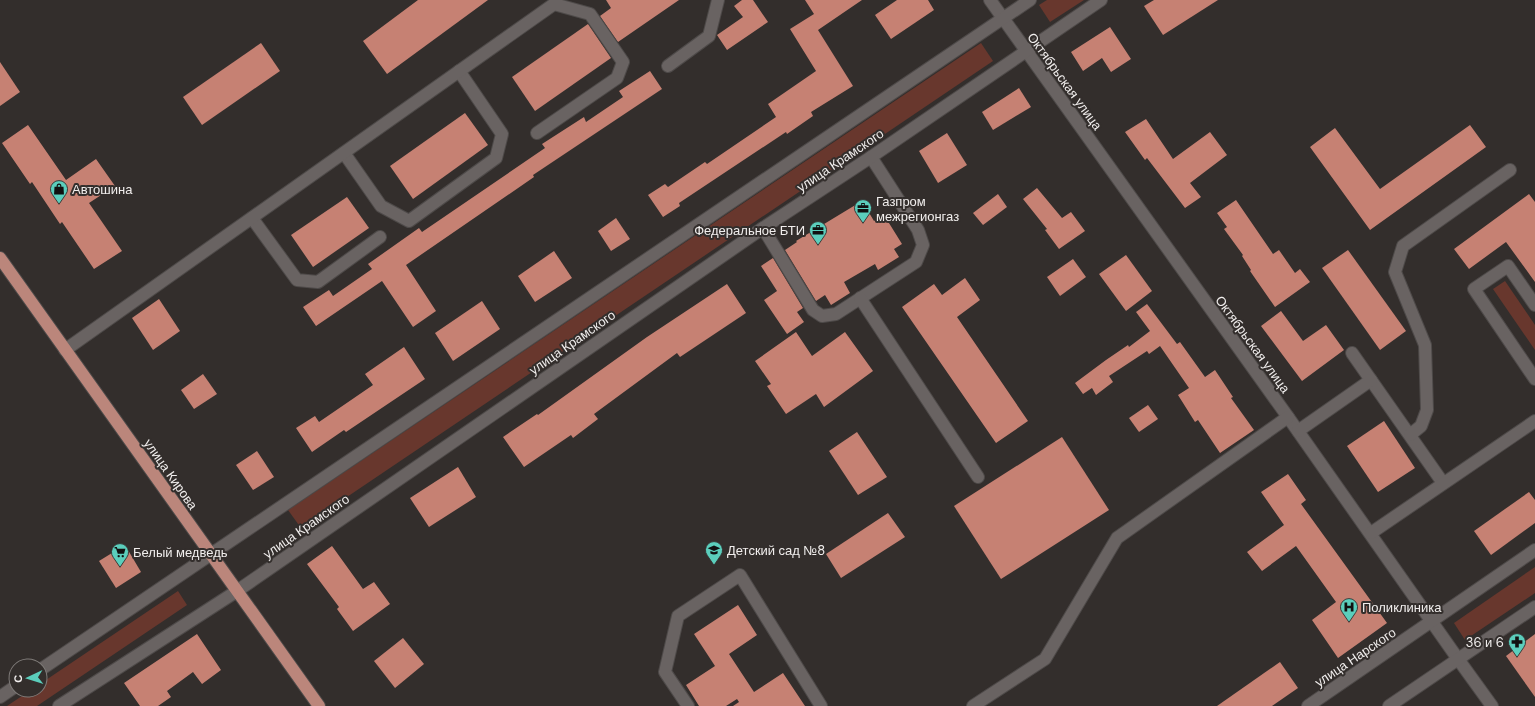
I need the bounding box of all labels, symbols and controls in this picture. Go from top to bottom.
street label: Октябрьская улица [1024,29,1106,134]
street label: улица Крамского [793,125,887,196]
shop icon: Автошина [49,179,69,204]
place label: Автошина [72,181,133,198]
place label: Газпром межрегионгаз [876,193,959,225]
office icon: Газпром межрегионгаз [853,198,873,223]
office icon: Федеральное БТИ [808,220,828,245]
place label: Федеральное БТИ [694,222,805,239]
street label: Октябрьская улица [1212,292,1294,397]
street label: улица Крамского [526,306,619,378]
street label: улица Кирова [140,436,202,514]
street label: улица Крамского [260,490,353,562]
school or university icon: Детский сад №8 [704,540,724,565]
supermarket icon: Белый медведь [110,542,130,567]
place label: Детский сад №8 [727,542,825,559]
place label: Белый медведь [133,544,228,561]
hospital icon: Поликлиника [1339,597,1359,622]
place label: Поликлиника [1362,599,1442,616]
street label: улица Нарского [1311,624,1399,691]
pharmacy icon: 36 и 6 [1507,632,1527,657]
place label: 36 и 6 [1466,634,1504,651]
north arrow [8,658,48,698]
text: С [11,674,25,683]

